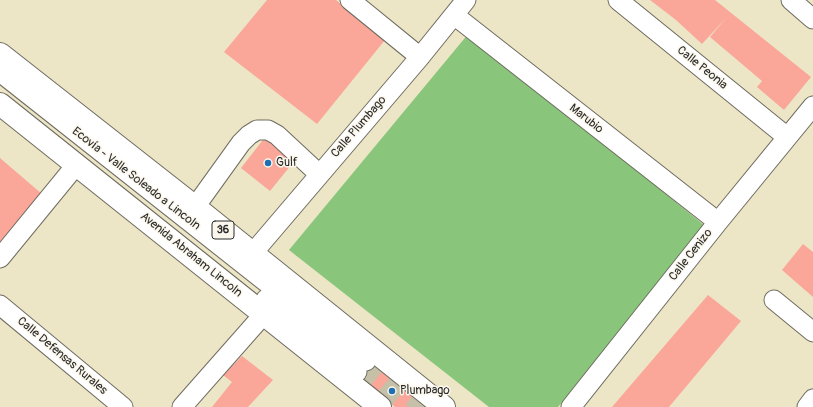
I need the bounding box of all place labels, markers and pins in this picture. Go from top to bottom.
place label: Gulf [276,156,298,170]
marker: Gulf [263,158,273,168]
place label: Plumbago [400,384,450,398]
marker: Plumbago [387,386,397,396]

